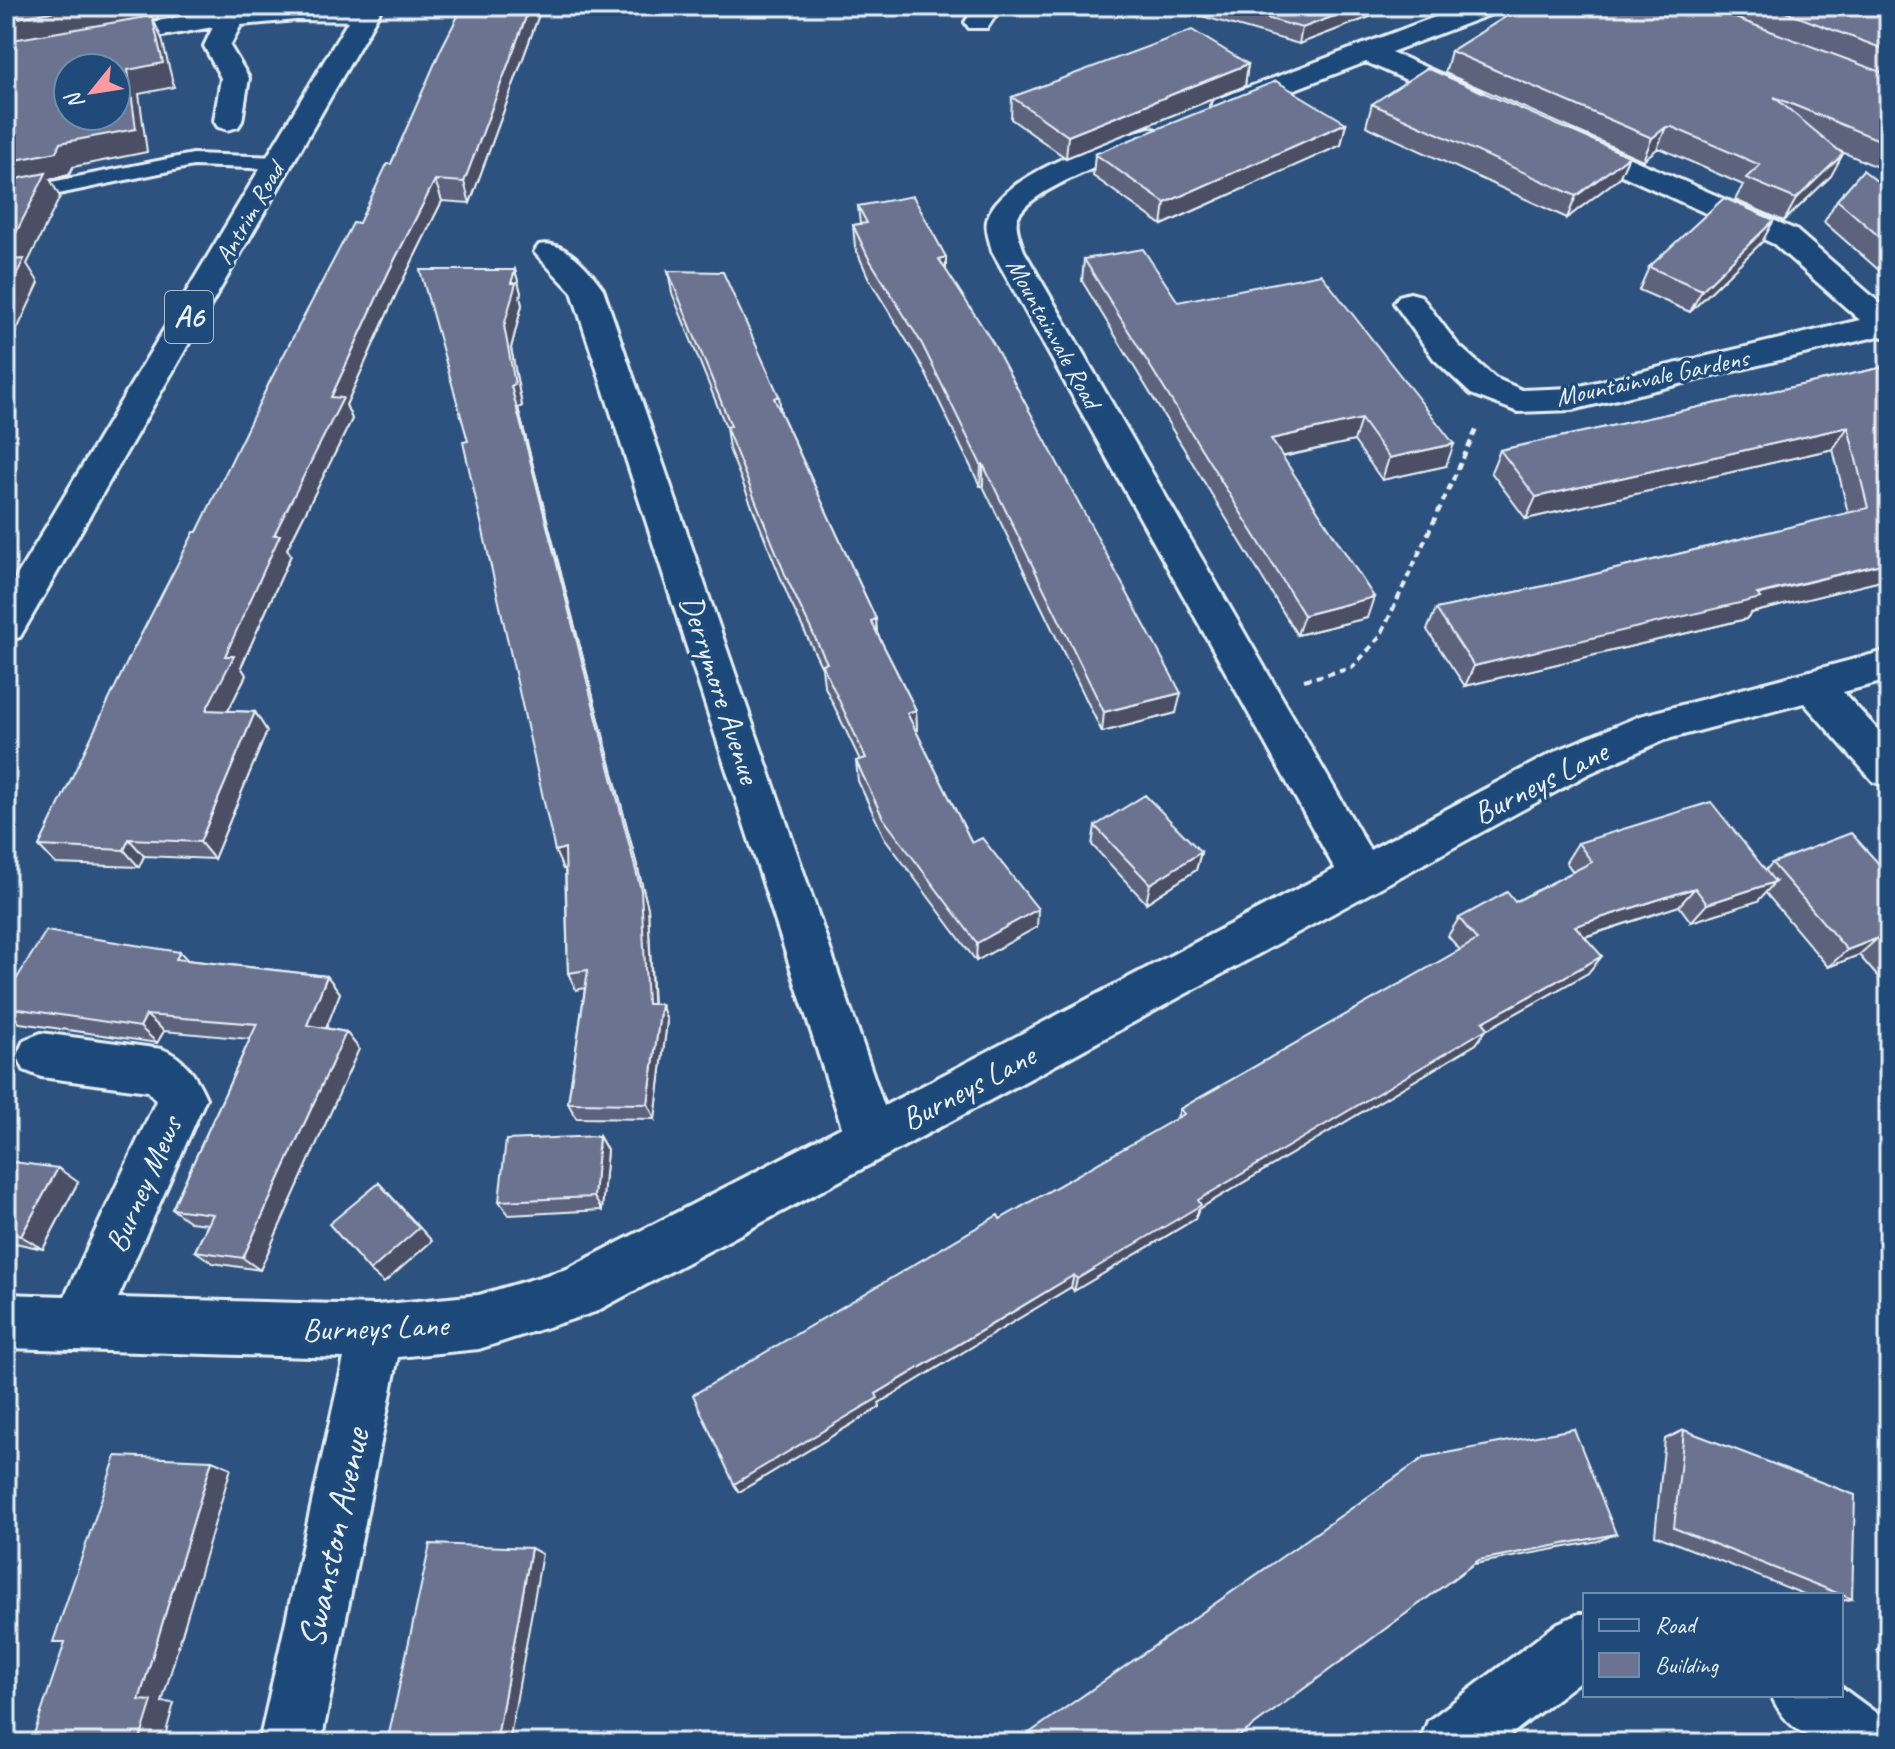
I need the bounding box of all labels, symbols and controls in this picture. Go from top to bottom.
north arrow [52,52,132,132]
text: N [58,86,91,114]
street label: Antrim Road [207,153,294,270]
street label: Mountainvale Road [999,252,1110,417]
road number: A6 [165,291,213,343]
street label: Mountainvale Gardens [1553,341,1753,414]
street label: Derrymore Avenue [671,590,771,791]
street label: Burneys Lane [1466,730,1617,834]
street label: Burneys Lane [894,1034,1045,1140]
street label: Burney Mews [95,1108,192,1258]
street label: Burneys Lane [301,1304,451,1351]
street label: Swanston Avenue [287,1422,380,1652]
legend [1583,1593,1843,1697]
text: Road [1655,1610,1699,1640]
text: Building [1655,1650,1720,1680]

